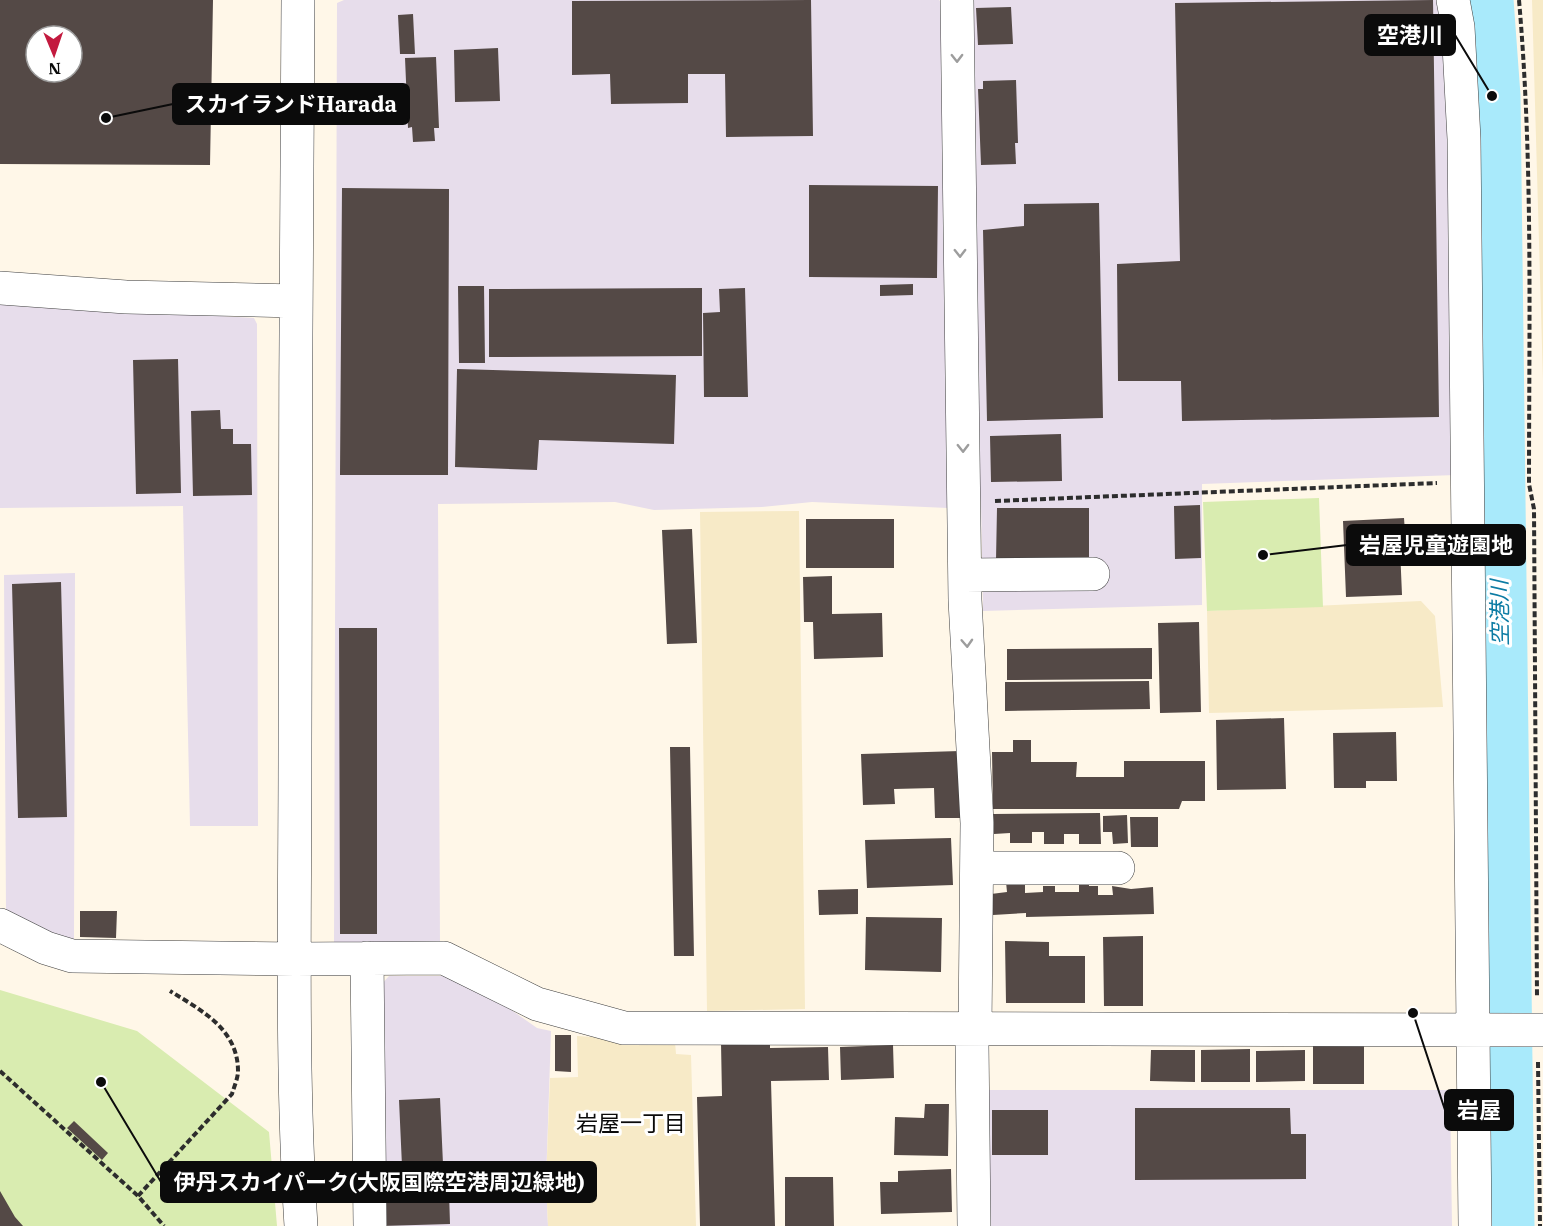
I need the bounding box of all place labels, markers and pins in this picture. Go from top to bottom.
callout: 空港川 [1365,15,1455,55]
callout: スカイランドHarada [173,84,409,124]
callout: 岩屋児童遊園地 [1347,525,1525,565]
callout: 岩屋 [1445,1090,1513,1130]
callout: 伊丹スカイパーク(大阪国際空港周辺緑地) [161,1162,596,1202]

